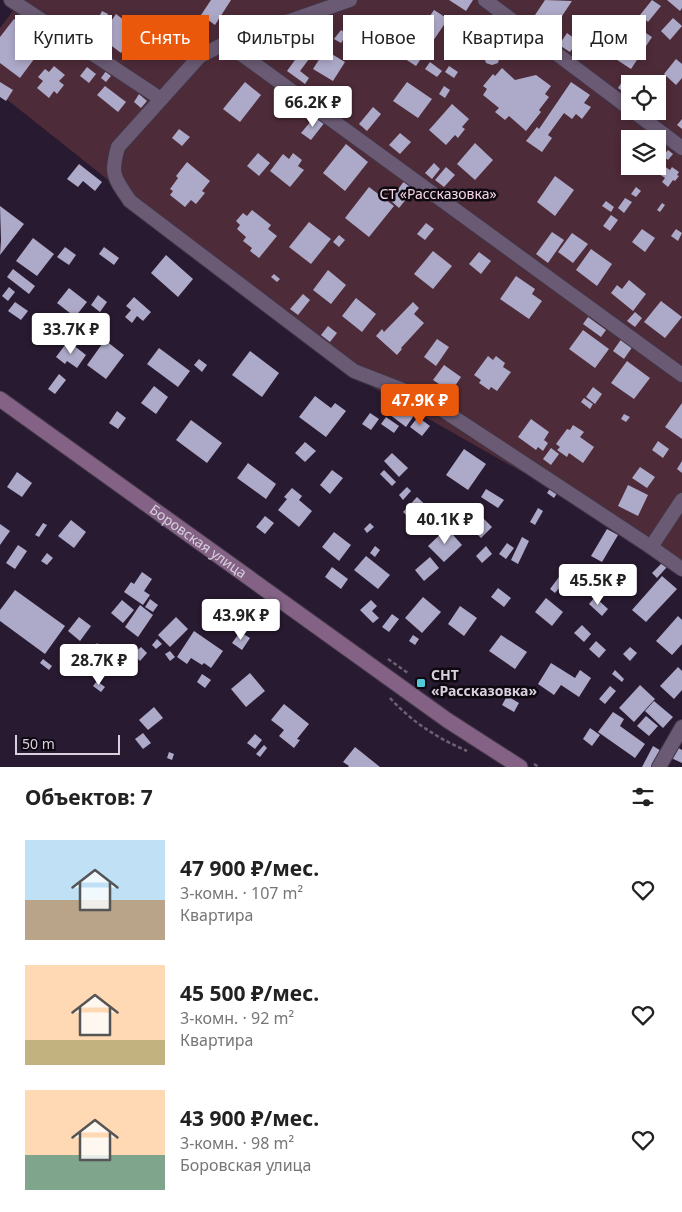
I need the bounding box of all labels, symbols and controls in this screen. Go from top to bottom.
chip: Купить [15,15,112,60]
chip: Снять [122,15,209,60]
chip: Фильтры [219,15,333,60]
chip: Новое [343,15,434,60]
chip: Квартира [444,15,562,60]
chip: Дом [572,15,646,60]
map controls [621,75,666,175]
button: locate [621,75,666,120]
pin: 66.2K ₽ [267,86,359,128]
text: 66.2K ₽ [285,91,341,113]
button: layers [621,130,666,175]
park label: СТ «Рассказовка» [379,184,497,203]
pin: 33.7K ₽ [25,312,117,355]
text: 33.7K ₽ [43,318,99,340]
pin: 47.9K ₽ [374,384,466,426]
text: 47.9K ₽ [392,389,448,411]
street label: Боровская улица [146,500,251,582]
pin: 40.1K ₽ [399,502,491,545]
text: 40.1K ₽ [417,508,473,530]
pin: 45.5K ₽ [552,564,644,606]
text: 45.5K ₽ [570,569,626,591]
pin: 43.9K ₽ [195,598,287,641]
text: 43.9K ₽ [213,604,269,626]
pin: 28.7K ₽ [53,644,145,686]
text: 28.7K ₽ [71,649,127,671]
place label: СНТ «Рассказовка» [431,665,537,700]
marker: СНТ «Рассказовка» [415,677,427,689]
scale bar [15,732,120,755]
text: 50 m [22,734,55,753]
text: Объектов: 7 [25,783,153,811]
icon: filters [629,783,657,811]
text: 47 900 ₽/мес. [180,854,319,882]
icon: home [65,860,125,920]
icon: heart [629,876,657,904]
text: 3-комн. · 107 m² [180,882,303,904]
text: Квартира [180,904,254,926]
text: 45 500 ₽/мес. [180,979,319,1007]
icon: home [65,985,125,1045]
icon: heart [629,1001,657,1029]
text: 3-комн. · 92 m² [180,1007,294,1029]
text: Квартира [180,1029,254,1051]
text: 43 900 ₽/мес. [180,1104,319,1132]
icon: home [65,1110,125,1170]
icon: heart [629,1126,657,1154]
text: 3-комн. · 98 m² [180,1132,294,1154]
text: Боровская улица [180,1154,311,1176]

